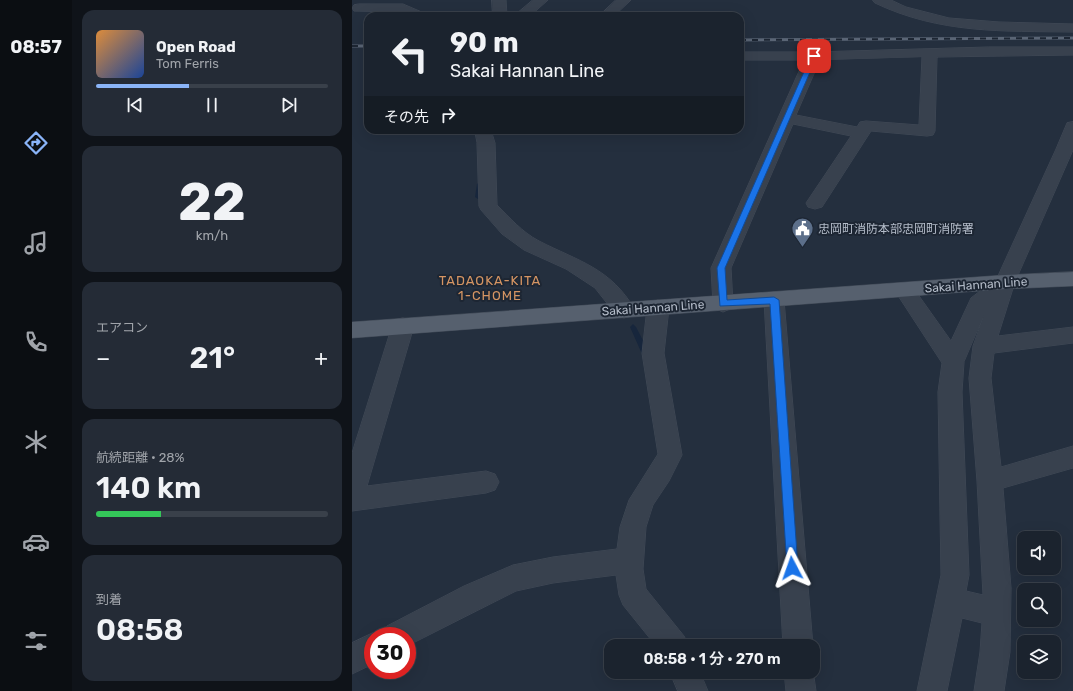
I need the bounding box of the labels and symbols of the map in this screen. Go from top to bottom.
pin [797,39,831,73]
public building icon: 忠岡町消防本部忠岡町消防署 [790,216,816,249]
place label: 忠岡町消防本部忠岡町消防署 [818,222,974,236]
district label: TADAOKA-KITA 1-CHOME [439,273,541,303]
street label: Sakai Hannan Line [924,274,1028,296]
street label: Sakai Hannan Line [601,297,705,319]
position arrow [771,547,813,589]
speed limit sign: 30 [364,627,416,679]

